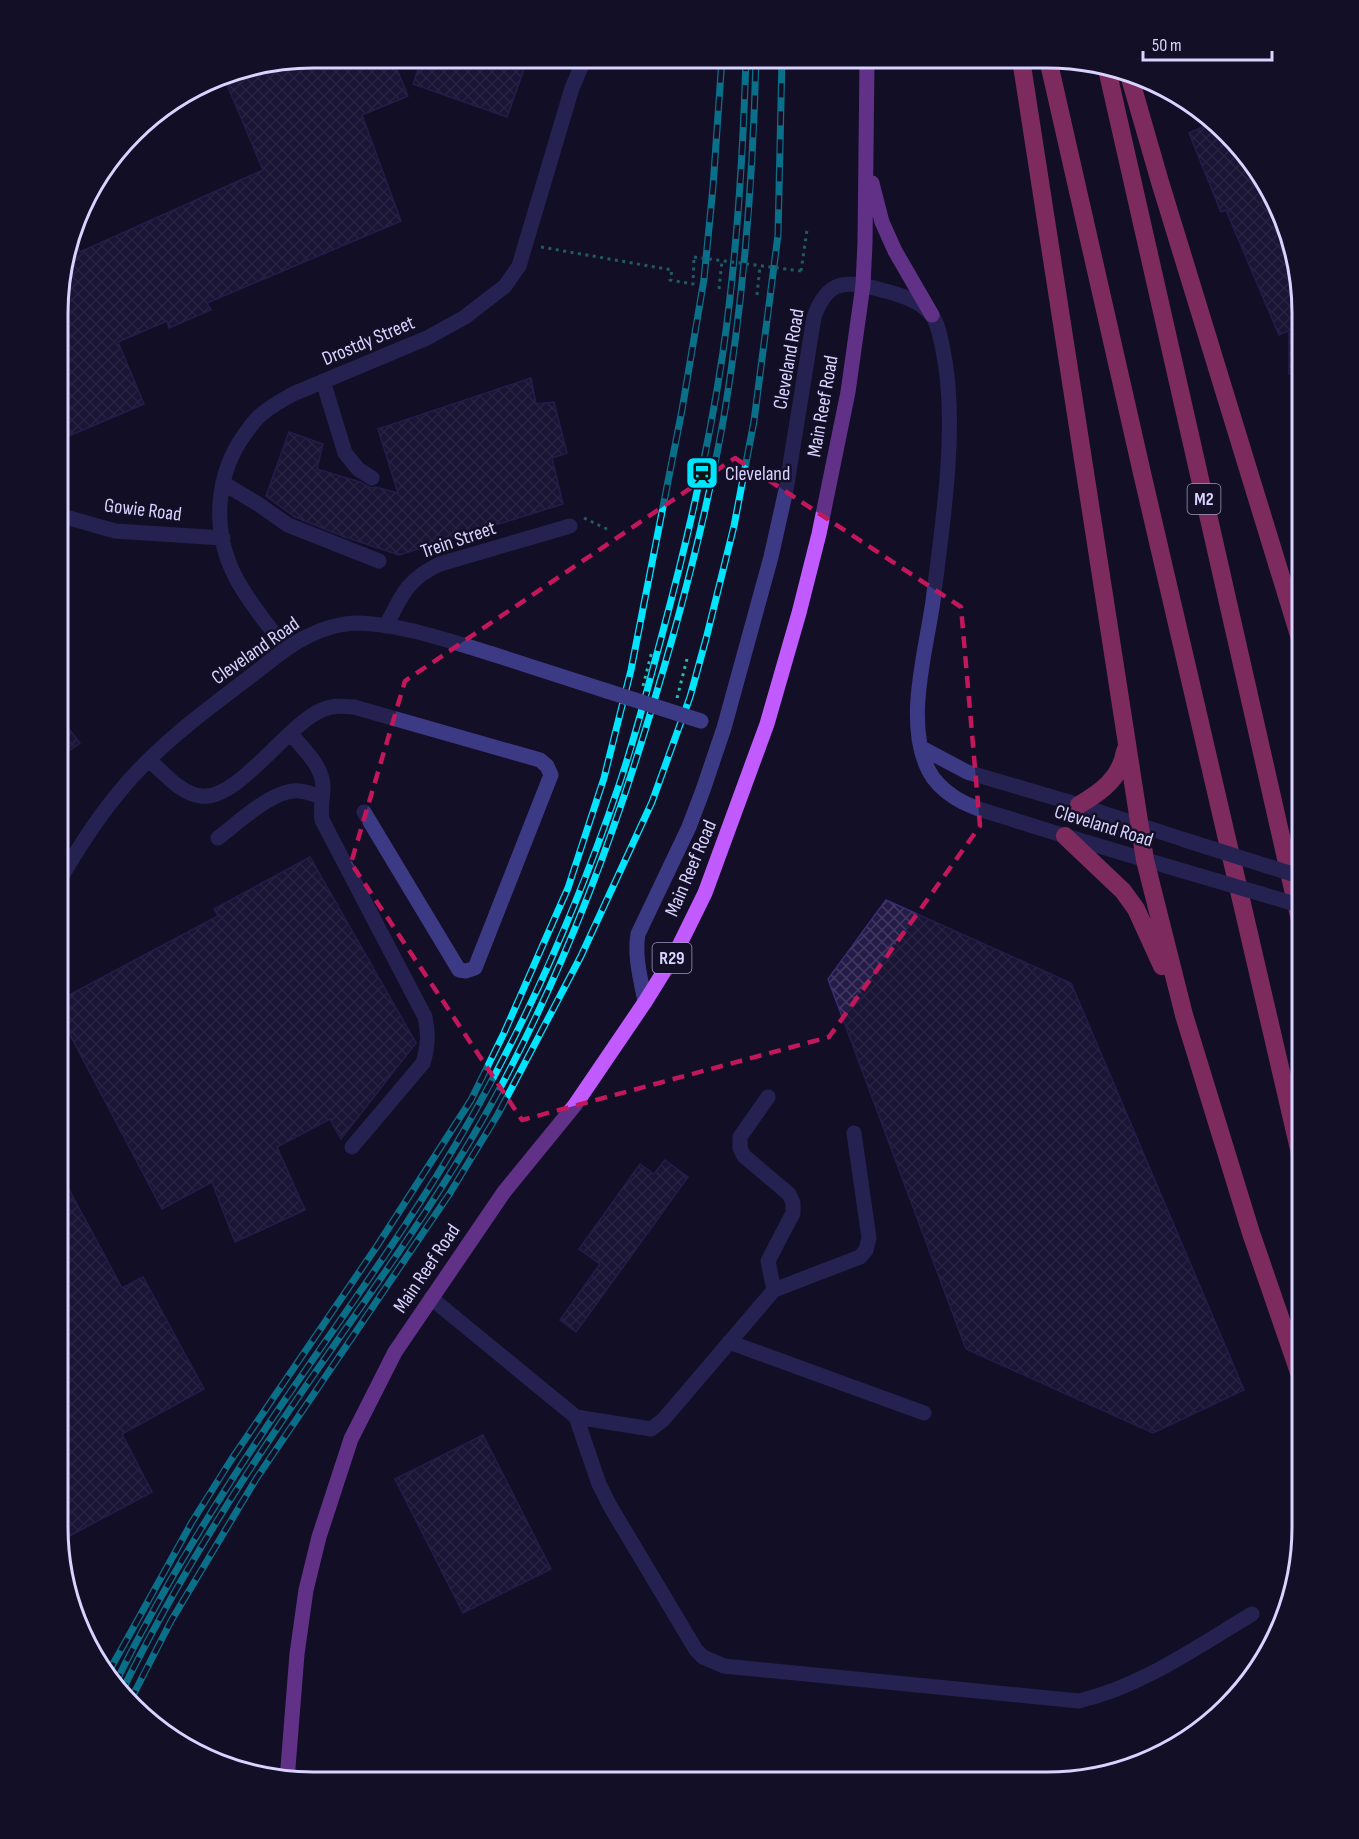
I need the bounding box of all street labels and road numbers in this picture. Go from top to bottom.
street label: Cleveland Road [768,307,810,411]
street label: Drostdy Street [319,311,418,371]
street label: Main Reef Road [802,354,844,459]
road number: M2 [1188,484,1220,514]
street label: Gowie Road [103,493,183,527]
street label: Trein Street [418,516,499,564]
street label: Cleveland Road [207,612,304,690]
street label: Cleveland Road [1052,800,1156,852]
street label: Main Reef Road [660,817,722,920]
road number: R29 [652,943,692,973]
street label: Main Reef Road [388,1219,465,1318]

